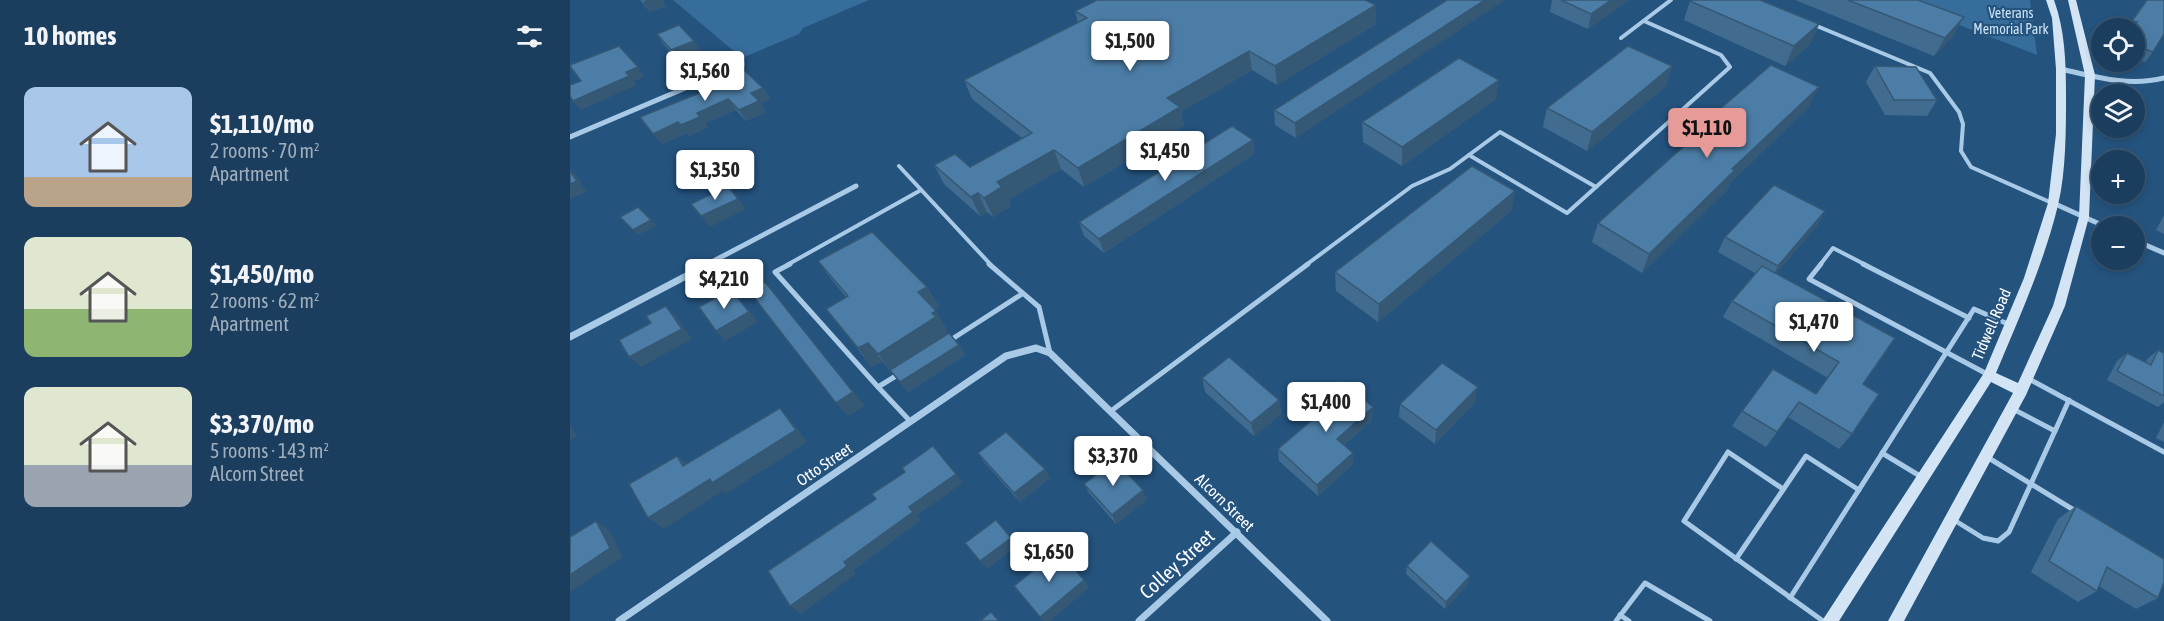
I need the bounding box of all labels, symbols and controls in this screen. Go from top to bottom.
park label: Veterans Memorial Park [1973,5,2049,37]
map controls [2091,18,2145,270]
button: locate [2091,18,2145,72]
icon: filters [513,20,546,53]
text: 10 homes [24,21,117,51]
pin: $1,500 [1081,21,1179,72]
text: $1,500 [1105,29,1155,52]
pin: $1,560 [656,51,754,102]
text: $1,560 [680,59,730,82]
button: layers [2091,84,2145,138]
pin: $1,110 [1658,108,1756,159]
text: $1,110/mo [210,109,314,139]
icon: home [72,111,144,183]
text: $1,110 [1682,116,1732,139]
pin: $1,450 [1116,131,1214,182]
text: 2 rooms · 70 m² [210,139,320,162]
text: $1,450 [1140,139,1190,162]
pin: $1,350 [666,150,764,201]
button: + [2091,150,2145,204]
text: $1,350 [690,158,740,181]
text: Apartment [210,162,289,185]
button: − [2091,216,2145,270]
text: $1,450/mo [210,259,314,289]
pin: $4,210 [675,259,773,310]
icon: home [72,261,144,333]
text: $4,210 [699,267,749,290]
street label: Tidwell Road [1968,286,2014,362]
text: 2 rooms · 62 m² [210,289,320,312]
pin: $1,470 [1765,302,1863,353]
text: $1,470 [1789,310,1839,333]
text: Apartment [210,312,289,335]
pin: $1,400 [1277,382,1375,433]
text: $1,400 [1301,390,1351,413]
text: $3,370/mo [210,409,314,439]
icon: home [72,411,144,483]
pin: $3,370 [1064,436,1162,487]
text: 5 rooms · 143 m² [210,439,329,462]
street label: Otto Street [793,439,856,489]
text: $3,370 [1088,444,1138,467]
text: Alcorn Street [210,462,304,485]
street label: Alcorn Street [1192,469,1259,535]
street label: Colley Street [1135,524,1219,603]
pin: $1,650 [1000,532,1098,583]
text: $1,650 [1024,540,1074,563]

